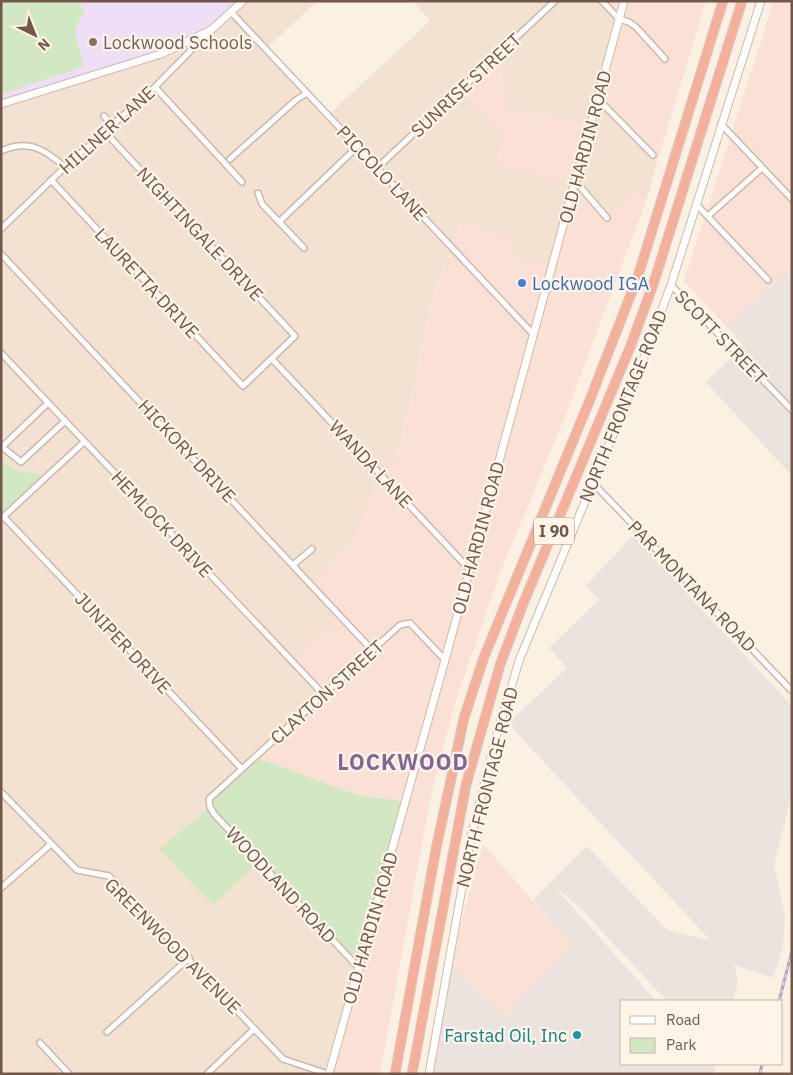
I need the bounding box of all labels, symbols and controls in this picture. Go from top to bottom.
north arrow [10,10,60,60]
street label: SUNRISE STREET [406,28,526,142]
place label: Lockwood Schools [103,31,253,54]
text: N [34,34,54,55]
marker: Lockwood Schools [87,36,99,48]
street label: OLD HARDIN ROAD [554,68,616,226]
street label: HILLNER LANE [54,81,160,179]
street label: PICCOLO LANE [332,120,432,226]
street label: NIGHTINGALE DRIVE [132,162,268,306]
street label: LAURETTA DRIVE [90,223,204,343]
place label: Lockwood IGA [532,272,650,295]
marker: Lockwood IGA [516,277,528,289]
street label: SCOTT STREET [670,285,772,389]
street label: NORTH FRONTAGE ROAD [574,306,672,506]
street label: HICKORY DRIVE [133,395,241,507]
street label: WANDA LANE [324,415,418,513]
street label: OLD HARDIN ROAD [447,459,509,617]
street label: HEMLOCK DRIVE [106,466,218,582]
street label: PAR MONTANA ROAD [623,515,761,657]
road number: I 90 [534,518,574,544]
street label: JUNIPER DRIVE [70,587,176,699]
street label: CLAYTON STREET [265,635,389,749]
street label: NORTH FRONTAGE ROAD [451,684,523,890]
district label: LOCKWOOD [337,747,469,776]
street label: WOODLAND ROAD [221,822,341,948]
street label: OLD HARDIN ROAD [337,849,403,1007]
street label: GREENWOOD AVENUE [100,873,246,1019]
legend [620,1000,783,1065]
text: Road [666,1010,701,1029]
place label: Farstad Oil, Inc [444,1024,567,1047]
marker: Farstad Oil, Inc [571,1029,583,1041]
text: Park [666,1035,696,1054]

